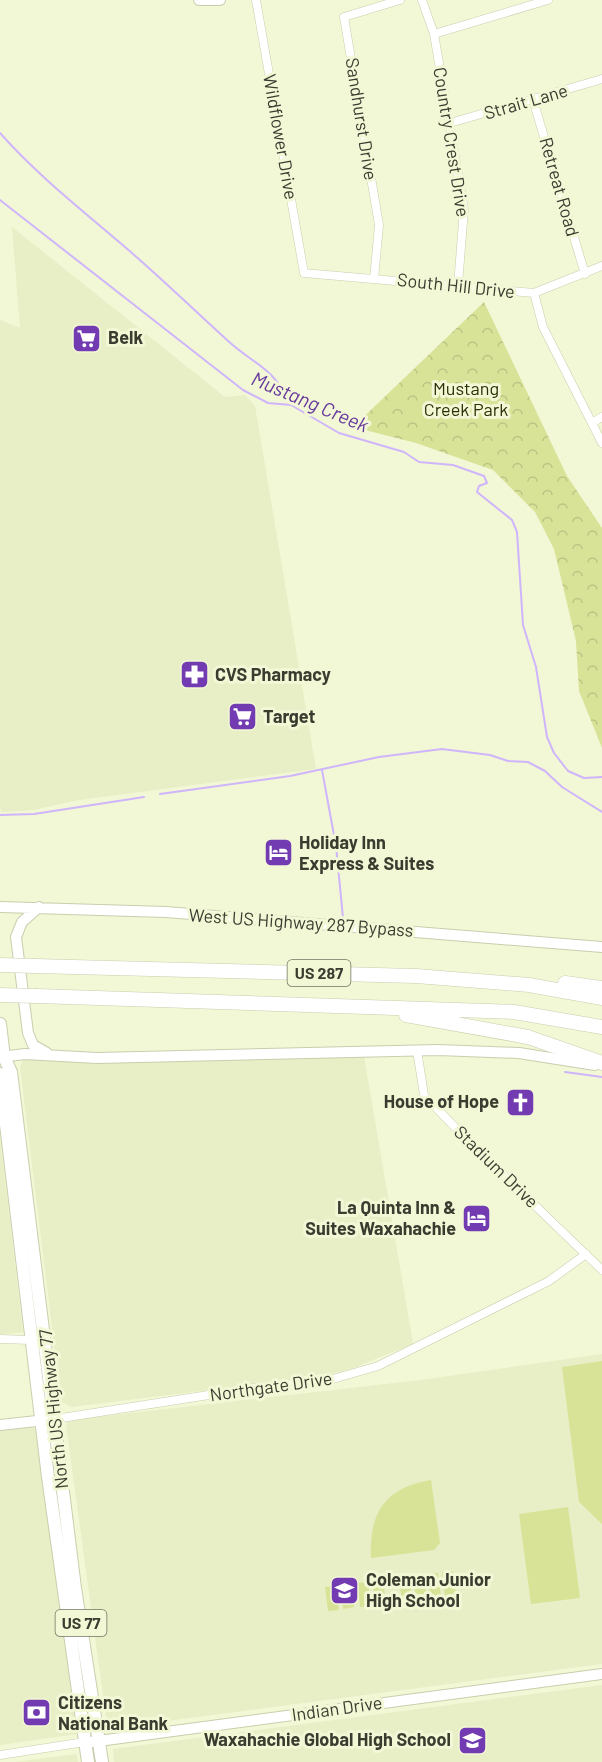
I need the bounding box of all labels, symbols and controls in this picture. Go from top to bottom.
street label: Sandhurst Drive [341,56,383,182]
street label: Country Crest Drive [429,65,475,218]
street label: Wildflower Drive [259,72,303,201]
street label: Strait Lane [481,79,570,123]
street label: Retreat Road [535,135,585,239]
street label: South Hill Drive [396,268,516,302]
supermarket icon: Belk [71,322,103,354]
place label: Belk [108,326,143,348]
water label: Mustang Creek [248,366,373,437]
park label: Mustang Creek Park [424,377,508,420]
pharmacy icon: CVS Pharmacy [178,659,210,691]
place label: CVS Pharmacy [215,663,331,685]
supermarket icon: Target [226,701,258,733]
place label: Target [263,705,315,727]
place label: Holiday Inn Express & Suites [299,831,434,874]
hotel icon: Holiday Inn Express & Suites [262,837,294,869]
street label: West US Highway 287 Bypass [188,903,414,941]
road number: US 287 [288,960,350,986]
church icon: House of Hope [504,1086,536,1118]
place label: House of Hope [384,1090,499,1112]
street label: Stadium Drive [450,1121,544,1212]
place label: La Quinta Inn & Suites Waxahachie [305,1196,456,1239]
hotel icon: La Quinta Inn & Suites Waxahachie [461,1202,493,1234]
street label: North US Highway 77 [34,1328,72,1490]
street label: Northgate Drive [208,1367,333,1405]
place label: Coleman Junior High School [366,1568,491,1611]
school or university icon: Coleman Junior High School [329,1574,361,1606]
road number: US 77 [56,1610,106,1636]
place label: Citizens National Bank [58,1691,169,1734]
street label: Indian Drive [290,1691,384,1725]
bank icon: Citizens National Bank [21,1697,53,1729]
school or university icon: Waxahachie Global High School [456,1724,488,1756]
place label: Waxahachie Global High School [204,1728,451,1750]

